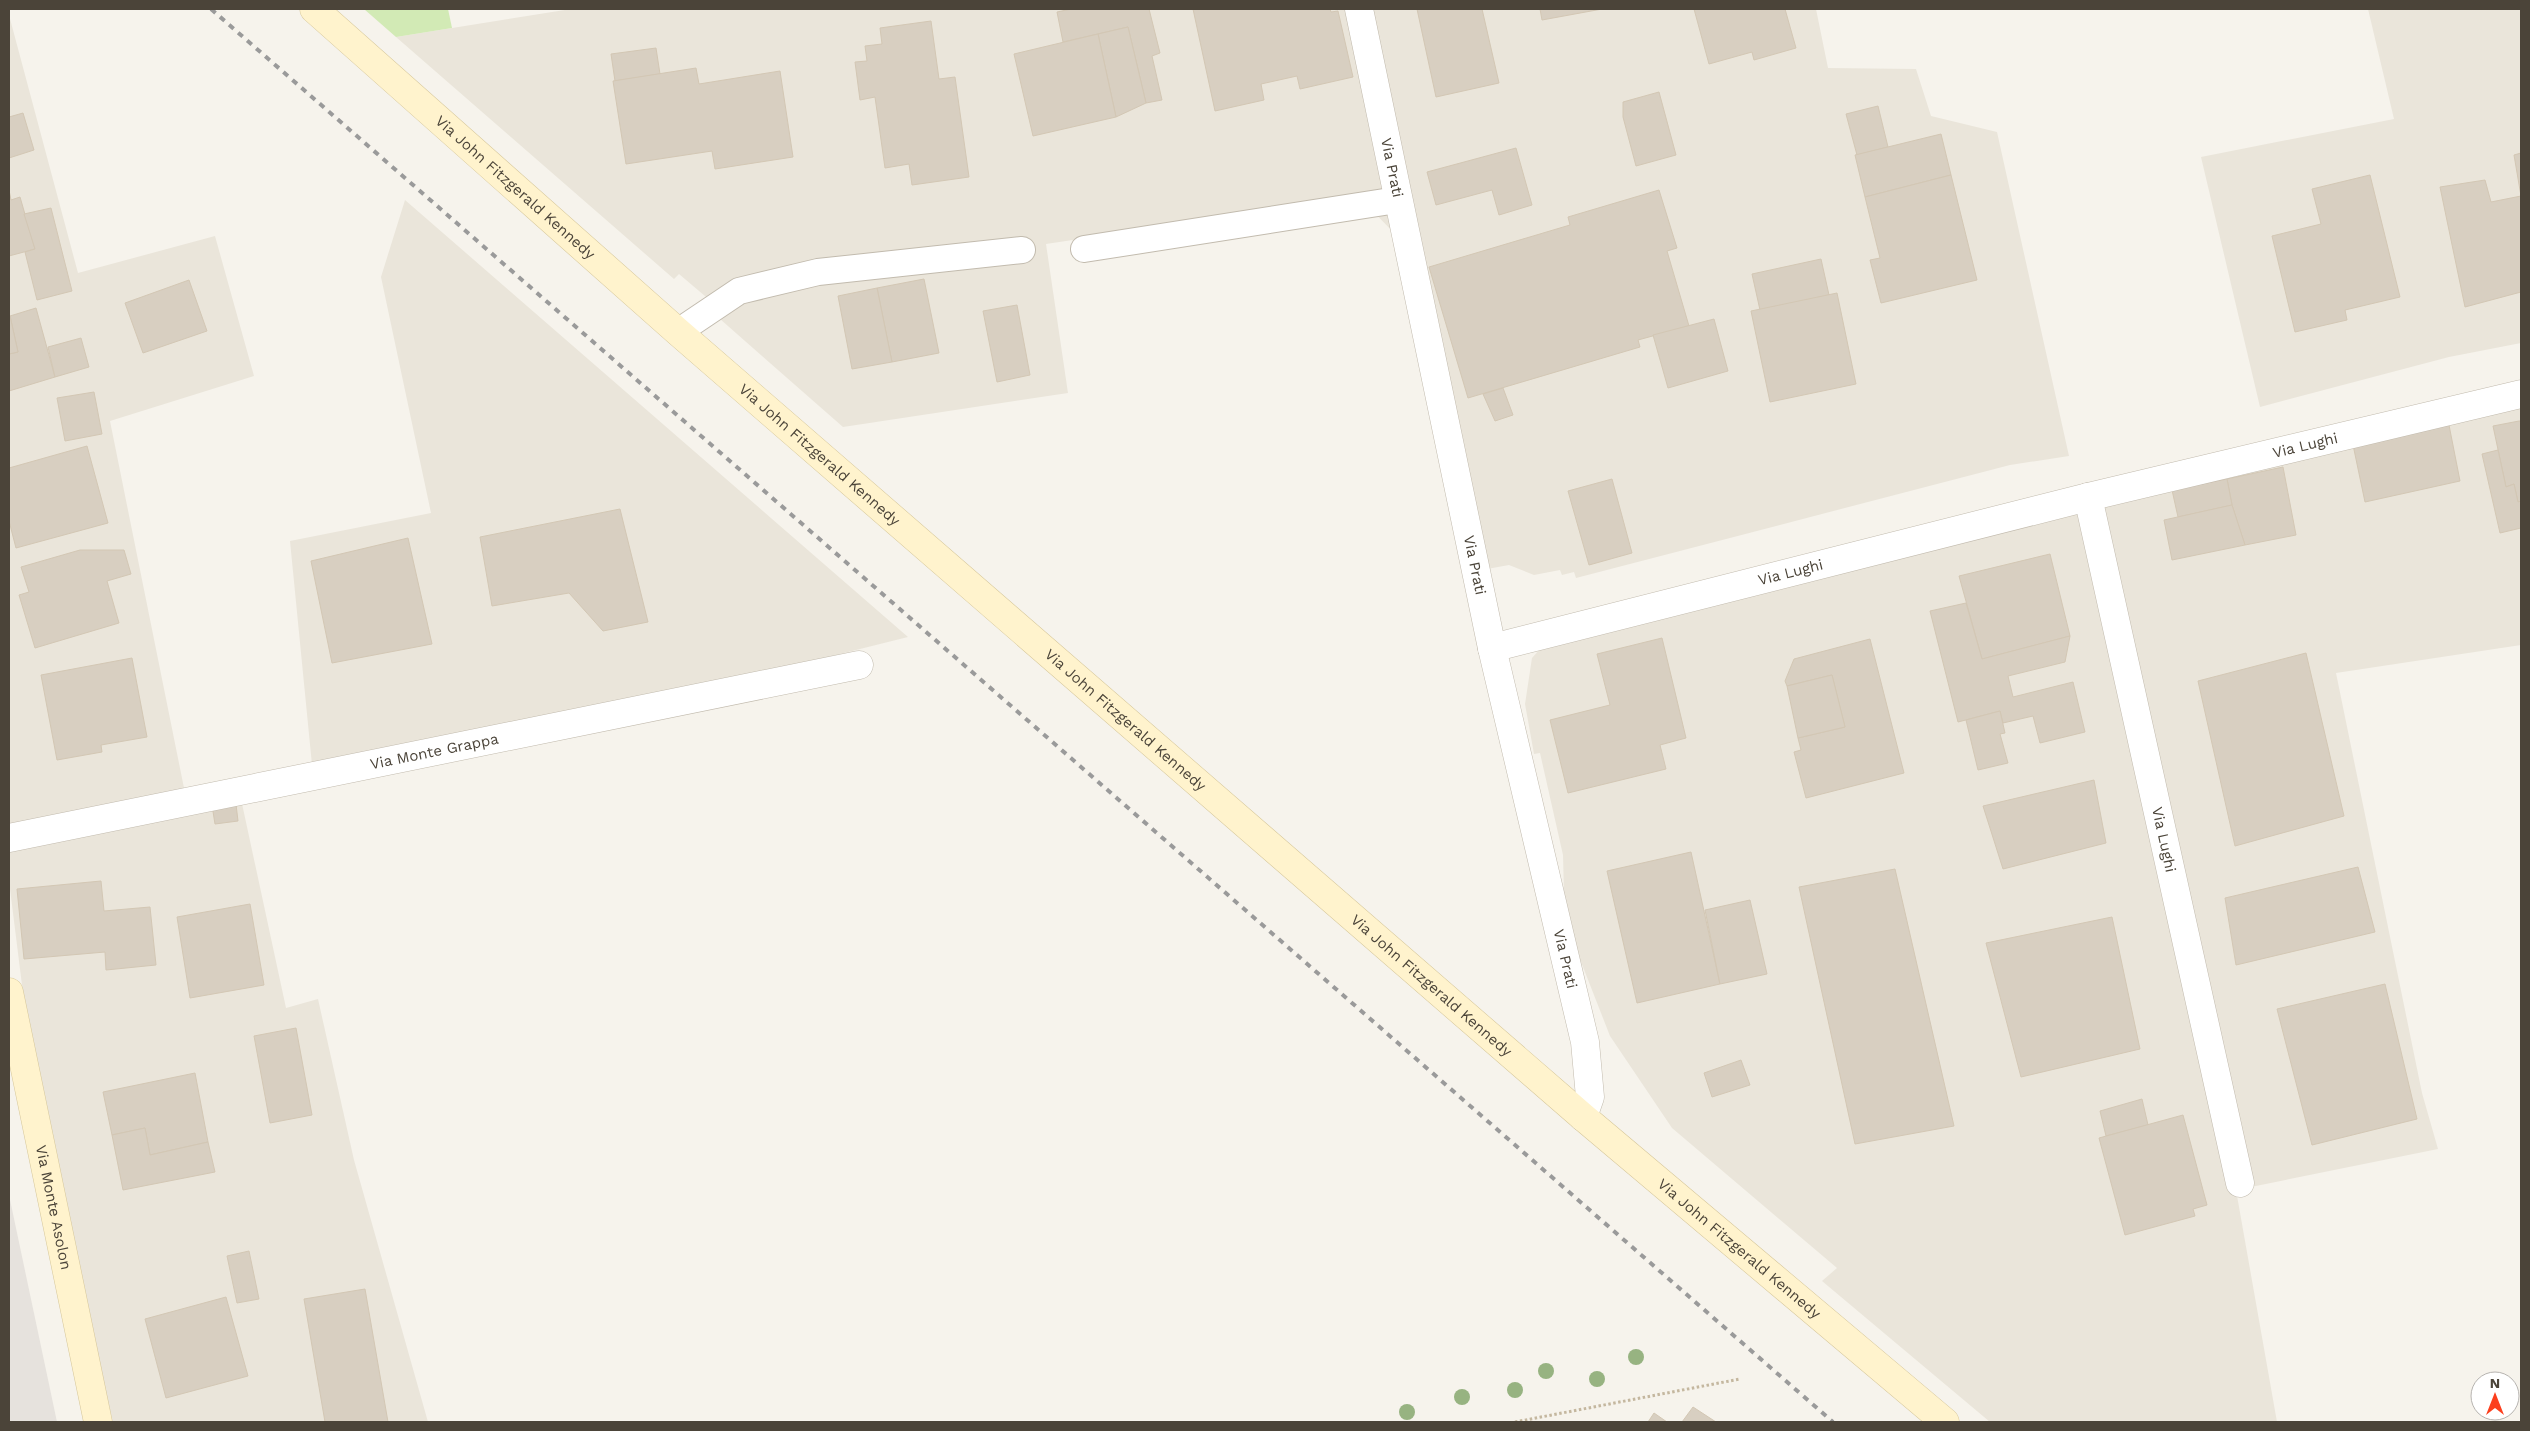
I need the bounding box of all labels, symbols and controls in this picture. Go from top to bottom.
street label: Via John Fitzgerald Kennedy [432,112,599,263]
street label: Via Prati [1377,136,1407,199]
street label: Via John Fitzgerald Kennedy [735,380,904,530]
street label: Via Lughi [2271,429,2339,462]
street label: Via Prati [1460,534,1490,597]
street label: Via Lughi [1756,555,1825,589]
street label: Via John Fitzgerald Kennedy [1041,645,1210,795]
street label: Via Monte Grappa [368,729,501,773]
street label: Via Lughi [2148,805,2180,874]
street label: Via John Fitzgerald Kennedy [1347,911,1516,1061]
street label: Via Prati [1550,927,1581,990]
street label: Via Monte Asolon [32,1143,75,1271]
street label: Via John Fitzgerald Kennedy [1654,1175,1825,1323]
north arrow [2470,1371,2520,1421]
text: N [2490,1375,2500,1391]

